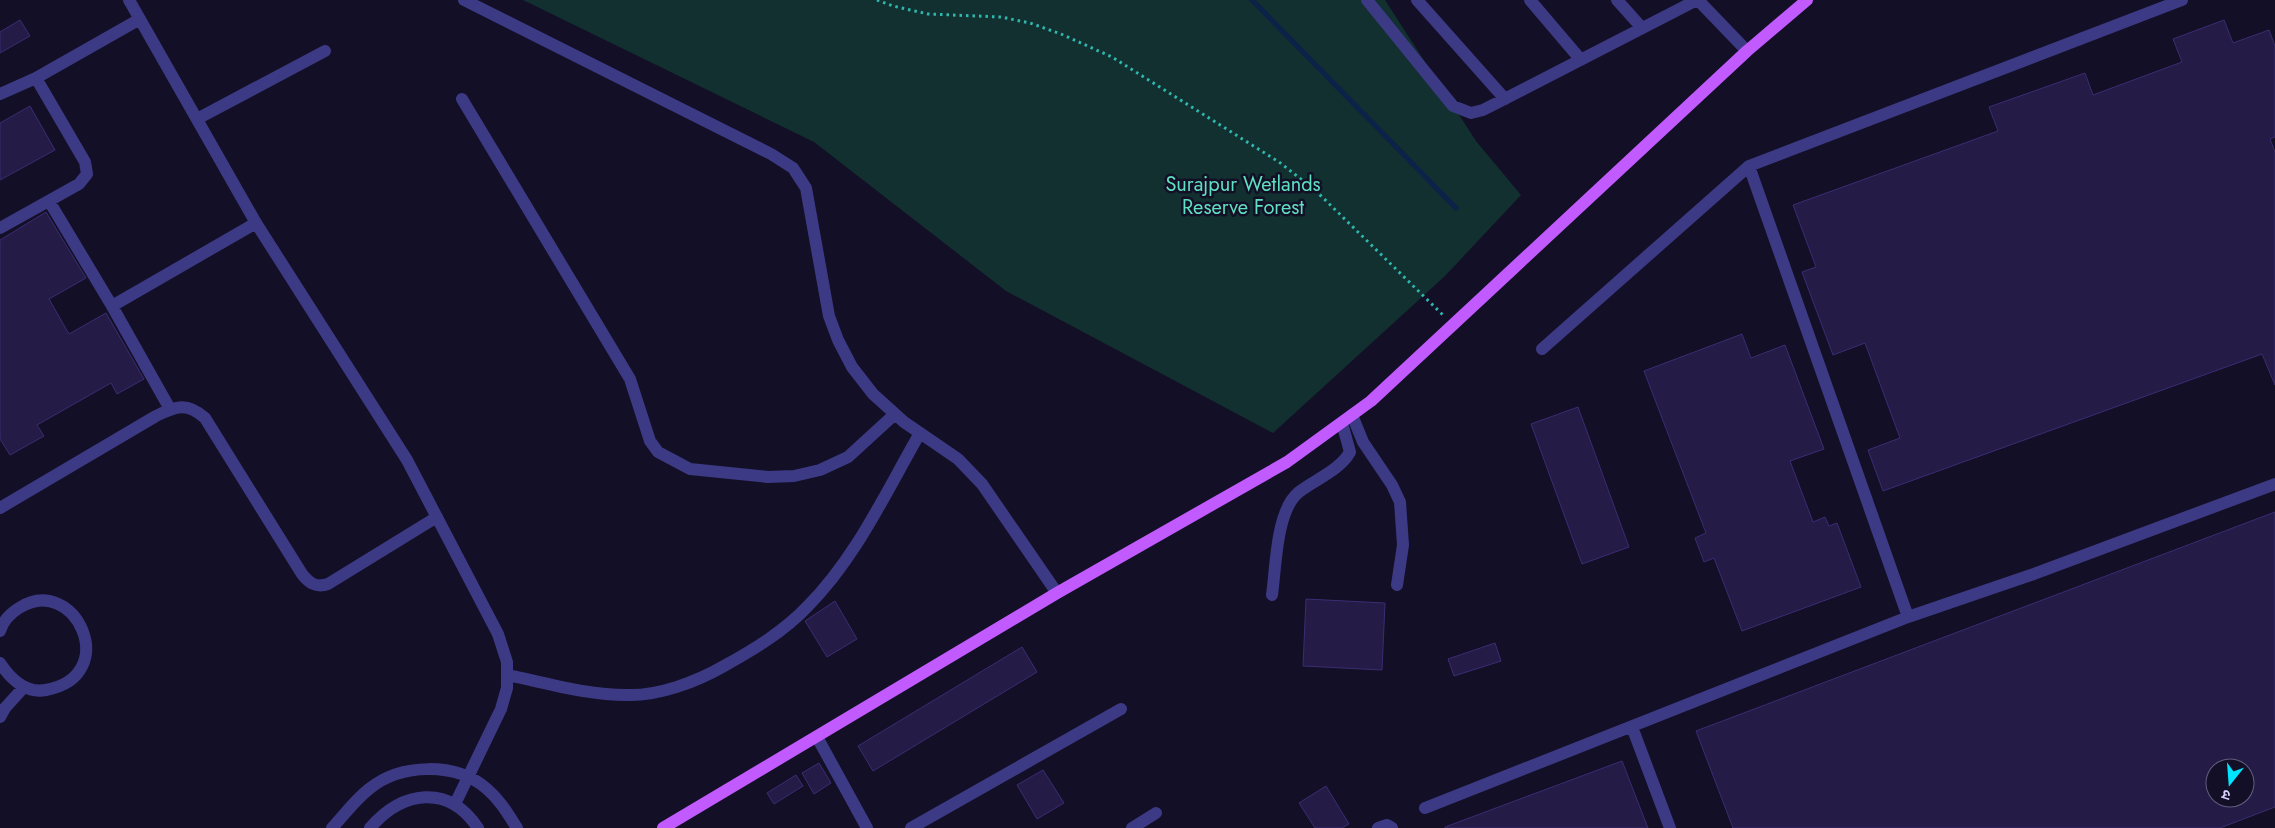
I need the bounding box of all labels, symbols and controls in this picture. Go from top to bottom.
park label: Surajpur Wetlands Reserve Forest [1165,170,1321,222]
north arrow [2205,758,2255,808]
text: उ [2219,784,2233,806]

